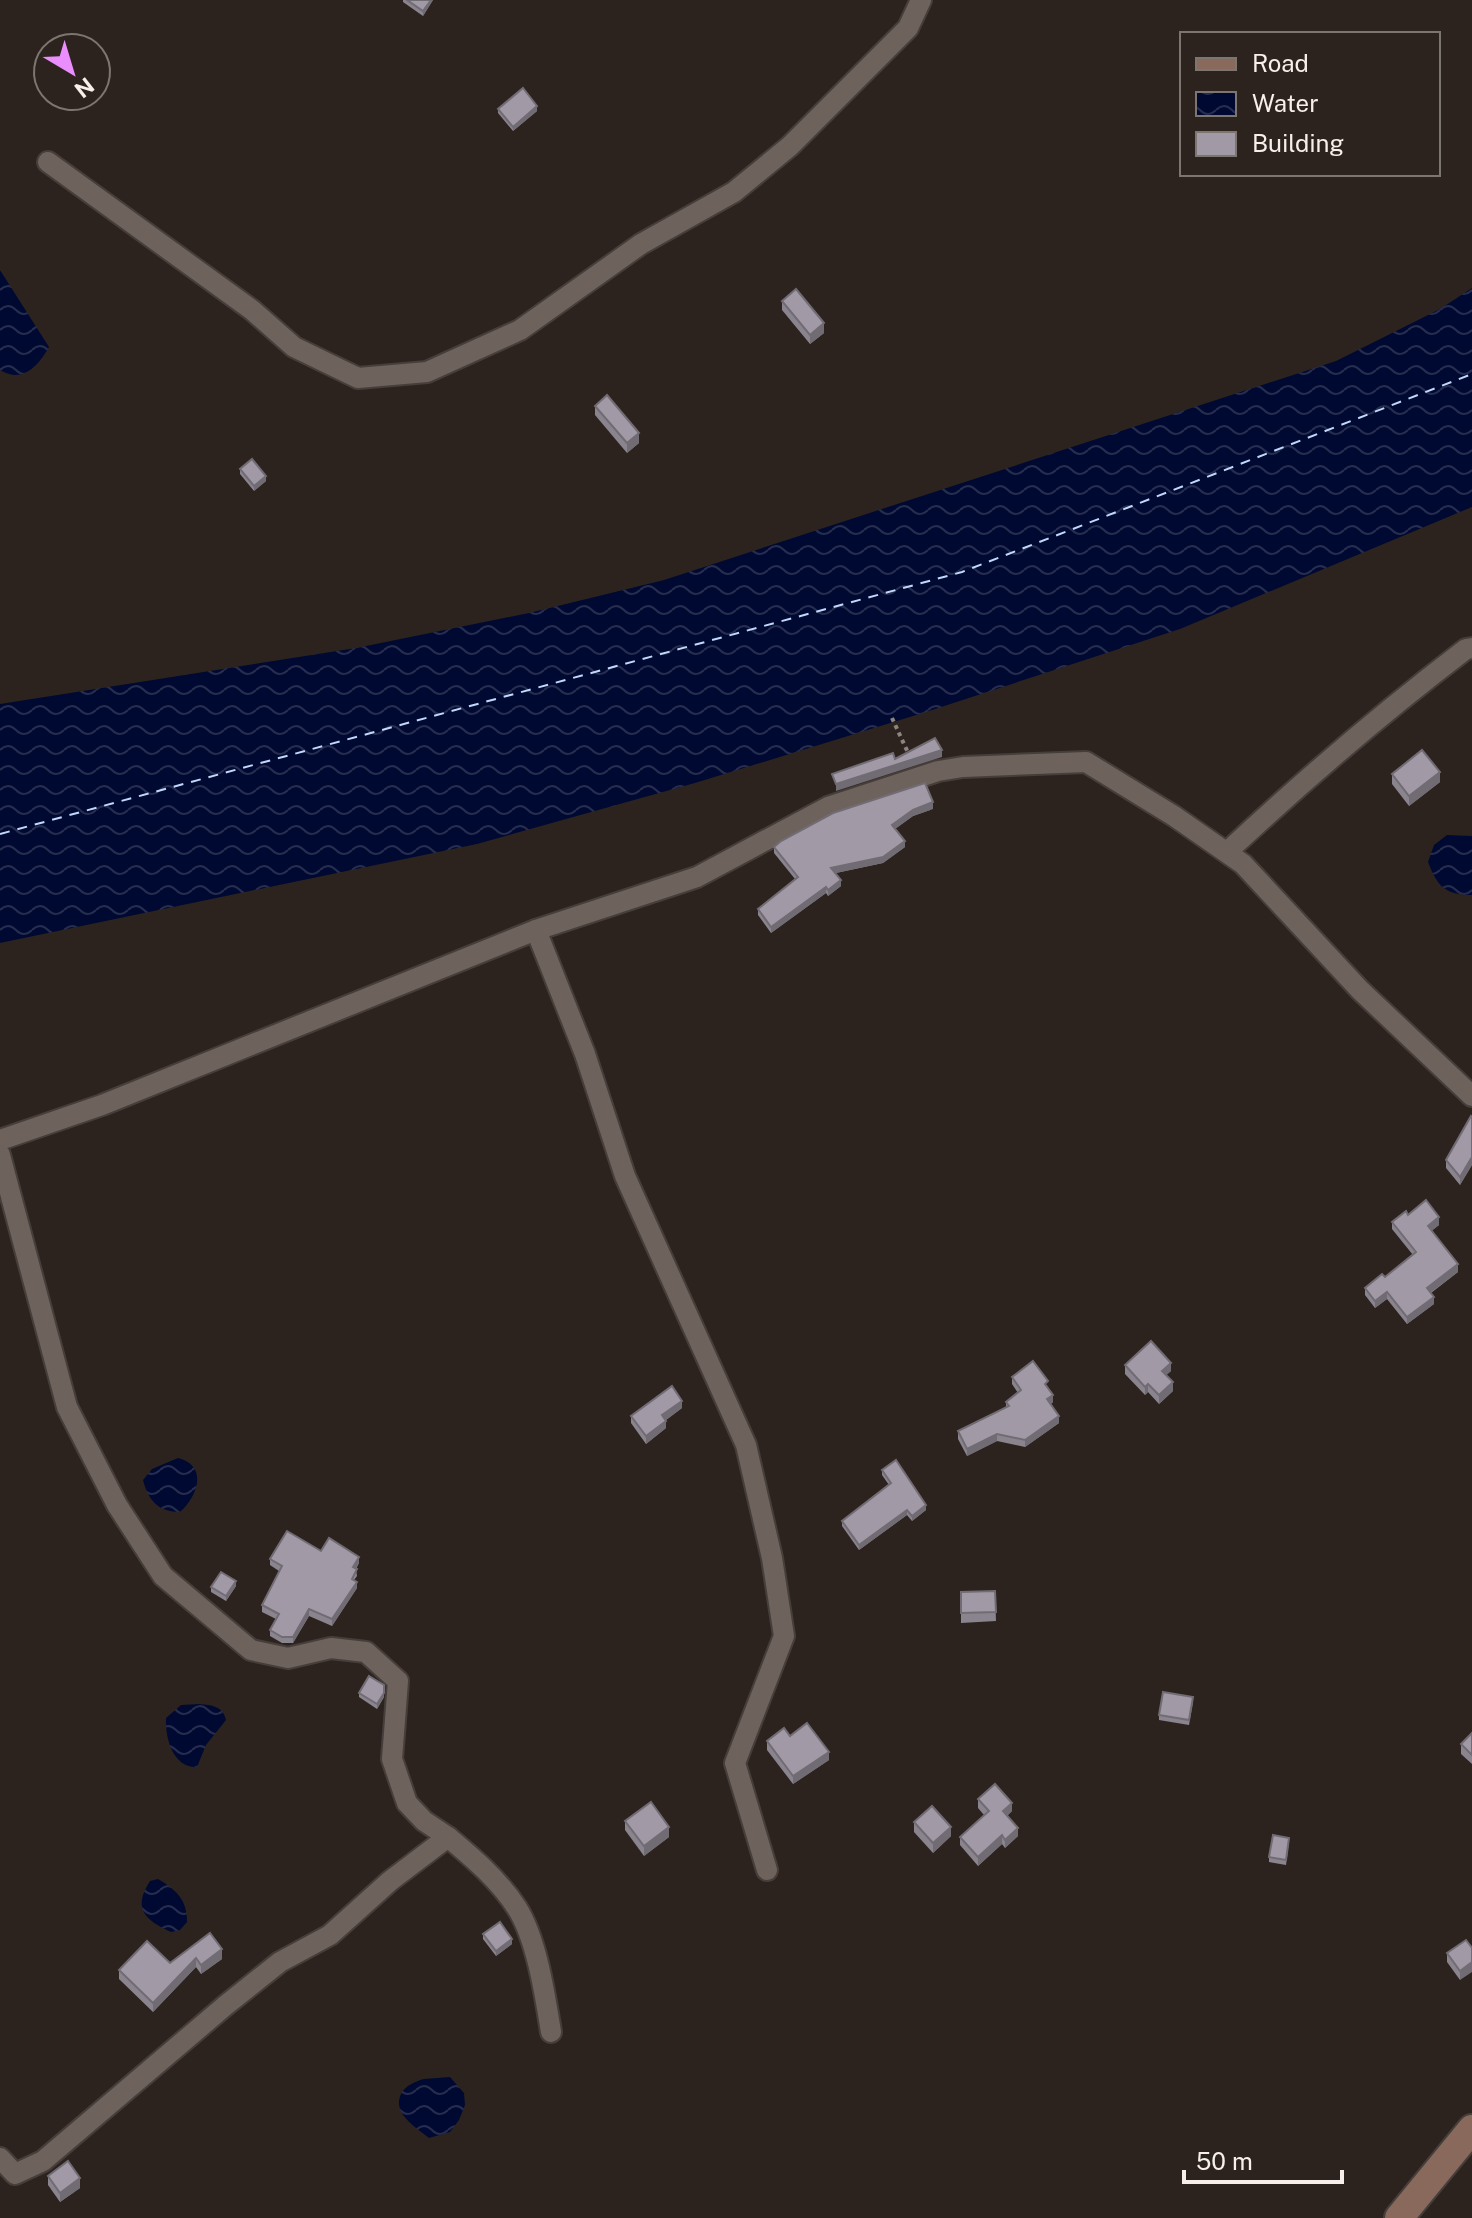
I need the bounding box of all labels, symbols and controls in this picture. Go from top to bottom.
north arrow [32,32,112,112]
legend [1180,32,1440,176]
text: Road [1252,49,1309,77]
text: N [70,72,99,103]
text: Water [1252,89,1319,117]
text: Building [1252,129,1344,157]
scale bar [1184,2134,1342,2184]
text: 50 m [1196,2147,1253,2175]

